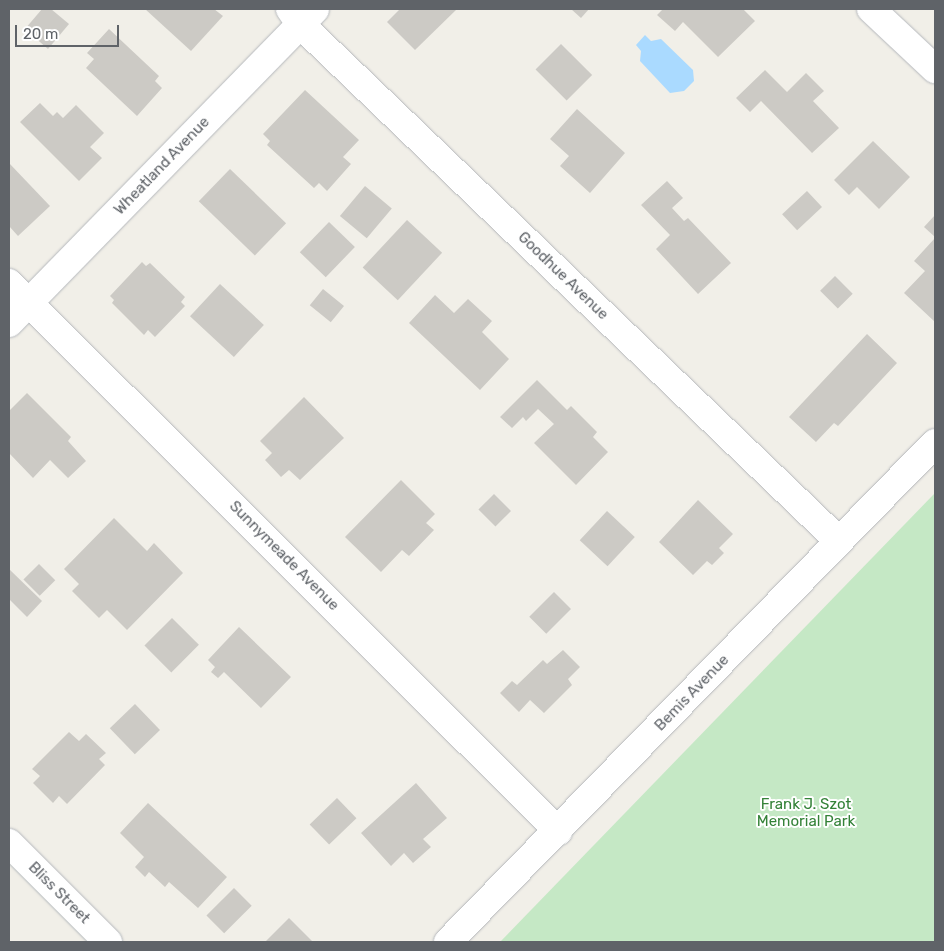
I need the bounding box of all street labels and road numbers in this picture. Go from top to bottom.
street label: Wheatland Avenue [110,113,214,219]
street label: Goodhue Avenue [514,228,612,324]
street label: Sunnymeade Avenue [225,497,343,615]
street label: Bemis Avenue [651,651,733,735]
street label: Bliss Street [24,858,94,928]

